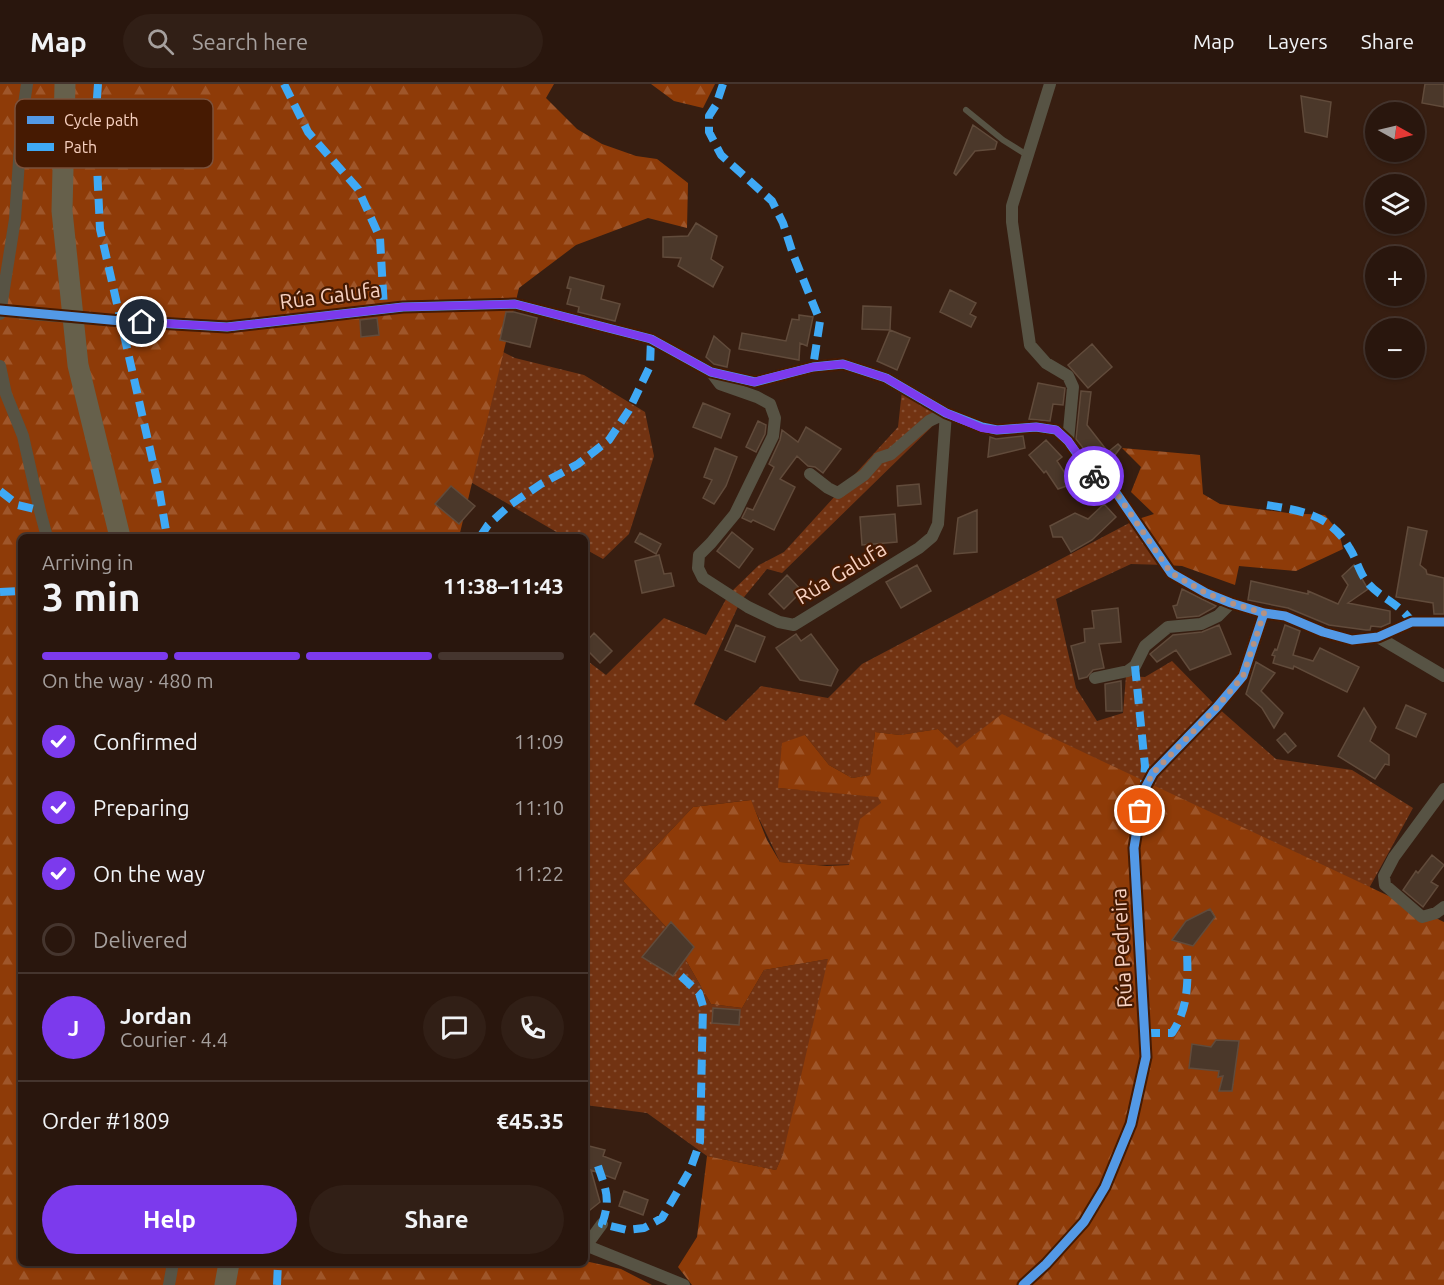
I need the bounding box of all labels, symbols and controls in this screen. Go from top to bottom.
search box [123,14,543,68]
icon: search [144,25,177,58]
text: Map [30,26,87,57]
text: Search here [192,29,308,54]
text: Map [1193,29,1234,53]
text: Layers [1267,29,1328,53]
text: Share [1361,29,1414,53]
legend [15,99,213,168]
north arrow [1365,102,1425,162]
map controls [1365,102,1425,378]
text: Cycle path [64,111,139,129]
text: Path [64,138,97,156]
button: layers [1365,174,1425,234]
button: + [1365,246,1425,306]
street label: Rúa Galufa [278,277,382,313]
pin [116,296,167,347]
icon: home [125,305,158,338]
button: − [1365,318,1425,378]
courier [1064,446,1124,506]
icon: bike [1078,460,1111,493]
street label: Rúa Galufa [791,536,890,609]
text: Arriving in [42,551,133,574]
text: 11:38–11:43 [443,573,564,598]
text: 3 min [42,575,141,618]
text: On the way · 480 m [42,669,214,692]
icon: check [42,725,75,758]
text: Confirmed [93,729,198,754]
text: 11:09 [514,730,564,753]
pin [1114,785,1165,836]
icon: check [42,791,75,824]
icon: bag [1123,794,1156,827]
text: Preparing [93,795,190,820]
text: 11:10 [514,796,564,819]
icon: check [42,857,75,890]
text: On the way [93,861,205,886]
text: 11:22 [514,862,564,885]
street label: Rúa Pedreira [1106,887,1136,1009]
text: Delivered [93,927,188,952]
button: chat [423,996,486,1059]
button: phone [501,996,564,1059]
text: Jordan [120,1003,192,1028]
text: J [68,1015,79,1040]
text: Courier · 4.4 [120,1028,228,1051]
text: Order #1809 [42,1108,170,1133]
text: €45.35 [497,1108,564,1133]
button: Help [42,1185,297,1254]
button: Share [309,1185,564,1254]

